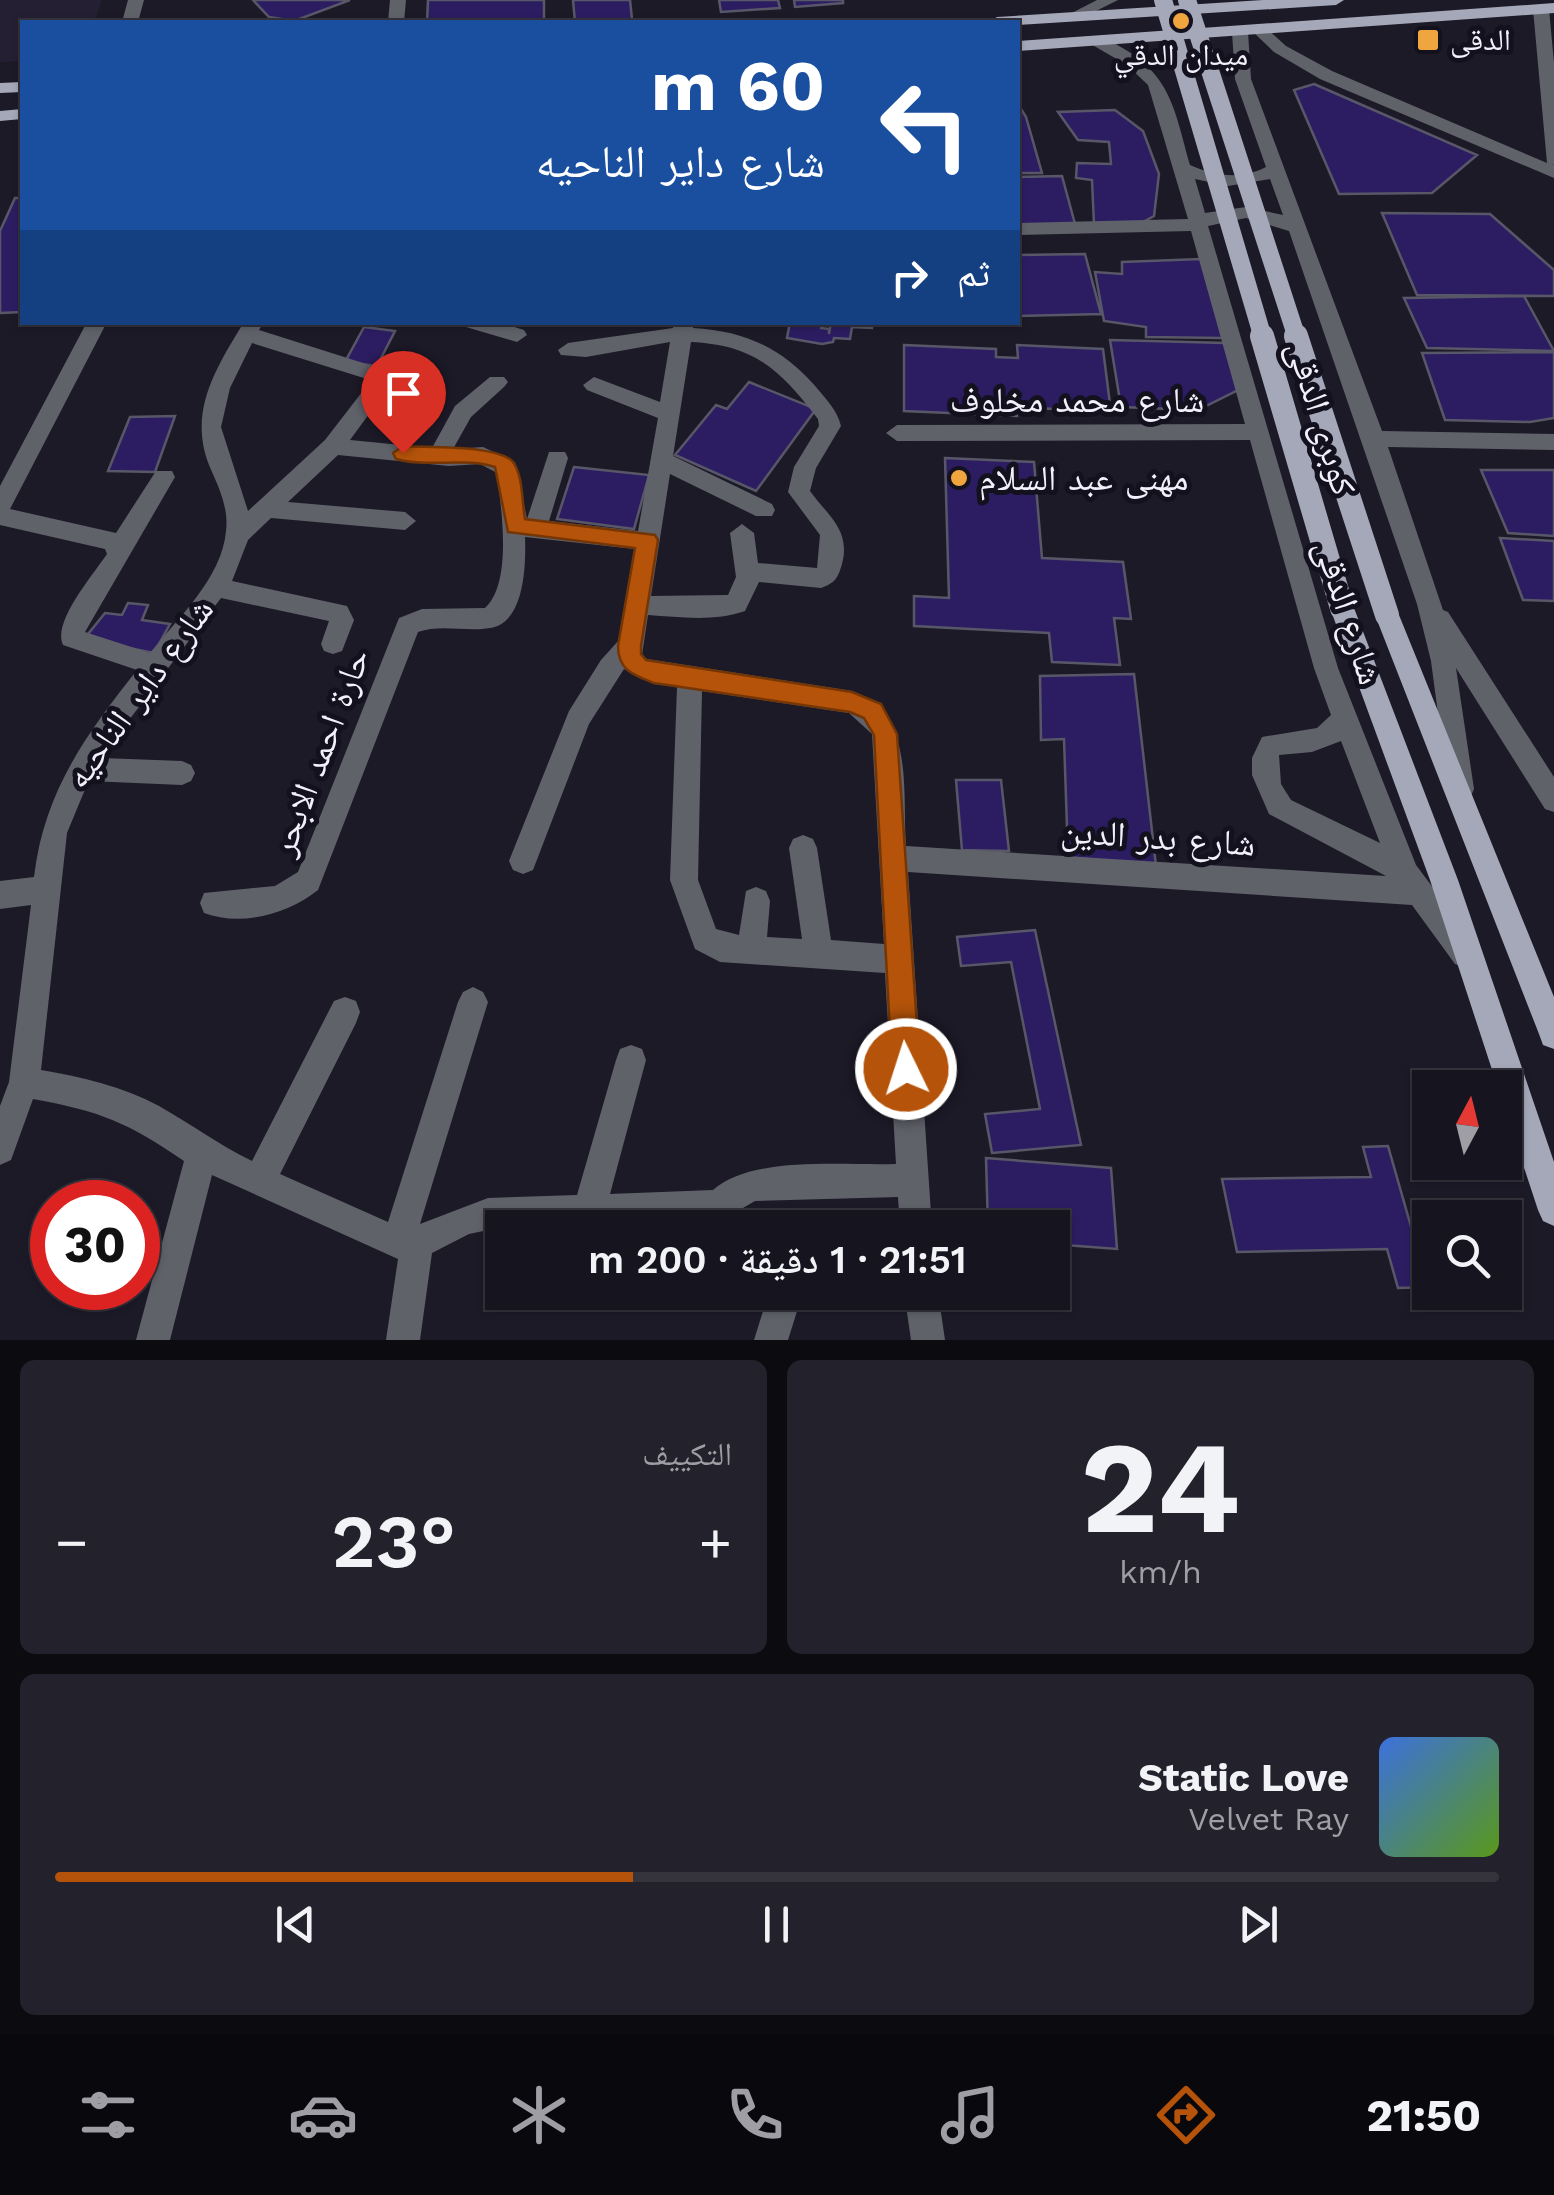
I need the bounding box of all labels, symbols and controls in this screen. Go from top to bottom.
marker: ميدان الدقي [1170,10,1192,32]
place label: الدقى [1450,22,1511,58]
marker: الدقى [1415,27,1441,53]
place label: ميدان الدقي [1114,37,1248,79]
text: 60 m [651,45,825,127]
icon: left [860,60,990,190]
text: شارع داير الناحيه [536,135,825,188]
icon: right [882,250,937,305]
text: ثم [957,251,990,295]
street label: كوبرى الدقى [1279,336,1365,500]
pin [361,351,446,454]
icon: arrive [376,366,431,421]
street label: شارع محمد مخلوف [950,379,1204,422]
place label: مهنى عبد السلام [979,457,1188,501]
marker: مهنى عبد السلام [948,467,970,489]
street label: شارع الدقى [1305,534,1392,690]
street label: شارع داير الناحيه [56,590,223,797]
street label: حارة احمد الابحر [261,643,379,862]
street label: شارع بدر الدين [1059,809,1257,866]
position arrow [854,1017,958,1121]
north arrow [1412,1070,1522,1180]
map controls [1412,1070,1522,1310]
speed limit sign: 30 [30,1180,160,1310]
button: search [1412,1200,1522,1310]
text: 21:51 · 1 دقيقة · 200 m [588,1238,967,1282]
text: 24 [1081,1411,1240,1564]
text: التكييف [642,1435,732,1473]
text: 23° [331,1497,456,1585]
text: − [55,1510,88,1574]
text: + [699,1510,732,1574]
text: km/h [1119,1553,1202,1591]
text: Static Love [1138,1756,1349,1800]
text: Velvet Ray [1188,1800,1349,1838]
icon: previous [268,1897,323,1952]
icon: pause [749,1897,804,1952]
icon: next [1231,1897,1286,1952]
icon: filters [73,2080,143,2150]
icon: car [288,2080,358,2150]
icon: climate [504,2080,574,2150]
icon: phone [720,2080,790,2150]
icon: music [935,2080,1005,2150]
icon: directions [1151,2080,1221,2150]
text: 21:50 [1366,2089,1481,2142]

